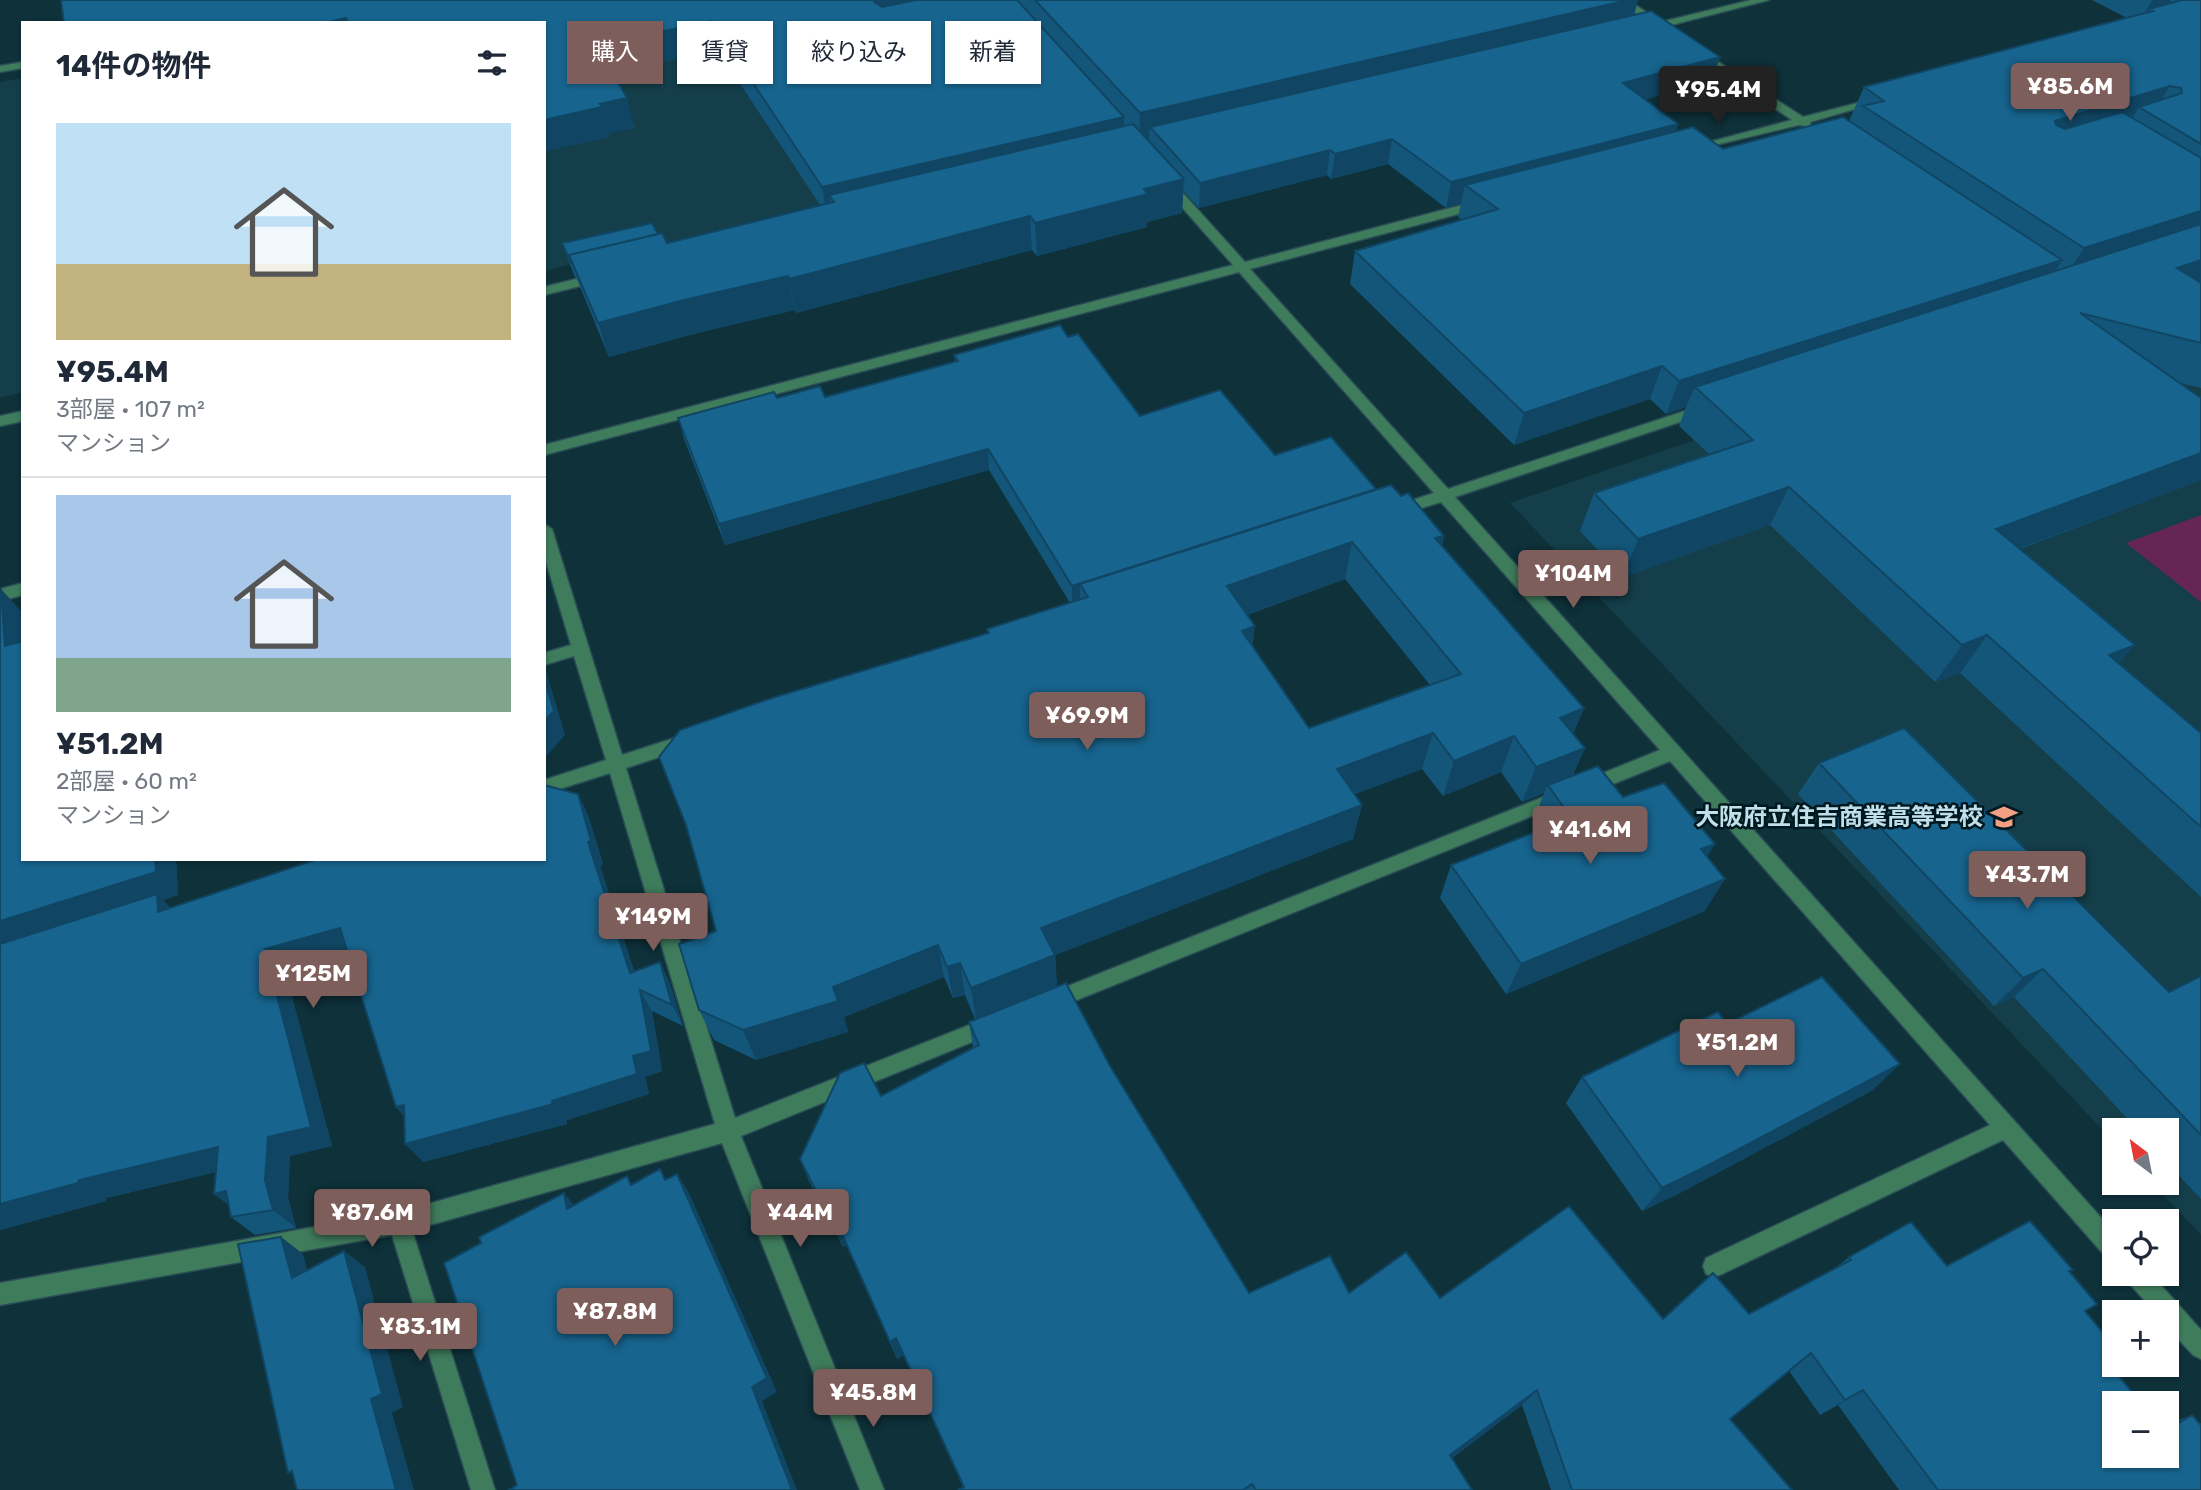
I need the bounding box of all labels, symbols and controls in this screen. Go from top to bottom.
chip: 購入 [567,21,663,84]
chip: 賃貸 [677,21,773,84]
chip: 絞り込み [787,21,931,84]
chip: 新着 [945,21,1041,84]
icon: filters [473,44,511,82]
text: 14件の物件 [56,48,211,84]
pin: ¥85.6M [2013,64,2127,123]
pin: ¥95.4M [1661,66,1775,126]
text: ¥85.6M [2027,72,2113,100]
text: ¥95.4M [1675,75,1761,103]
icon: home [221,169,347,295]
text: ¥95.4M [56,354,169,390]
text: 3部屋 · 107 m² [56,395,205,423]
text: マンション [56,429,171,457]
icon: home [221,541,347,667]
pin: ¥104M [1524,550,1622,610]
text: ¥104M [1534,559,1612,587]
pin: ¥69.9M [1030,692,1144,752]
text: ¥69.9M [1045,701,1129,729]
text: ¥51.2M [56,726,164,762]
text: 2部屋 · 60 m² [56,767,197,795]
text: マンション [56,801,171,829]
school or university icon: 大阪府立住吉商業高等学校 [1989,802,2019,832]
place label: 大阪府立住吉商業高等学校 [1695,803,1983,831]
pin: ¥41.6M [1533,806,1647,866]
text: ¥41.6M [1549,815,1631,843]
pin: ¥43.7M [1970,852,2084,911]
text: ¥43.7M [1985,860,2069,888]
pin: ¥149M [604,894,702,953]
text: ¥149M [615,902,691,930]
pin: ¥125M [264,950,362,1010]
text: ¥125M [275,959,351,987]
pin: ¥51.2M [1680,1020,1794,1079]
text: ¥51.2M [1696,1028,1778,1056]
north arrow [2102,1118,2179,1195]
map controls [2102,1118,2179,1468]
pin: ¥87.6M [315,1190,429,1249]
pin: ¥44M [759,1190,841,1249]
text: ¥87.6M [330,1198,414,1226]
text: ¥44M [767,1198,833,1226]
button: locate [2102,1209,2179,1286]
pin: ¥87.8M [558,1288,672,1348]
text: ¥87.8M [573,1297,657,1325]
button: + [2102,1300,2179,1377]
pin: ¥83.1M [363,1304,477,1363]
text: ¥83.1M [379,1312,461,1340]
pin: ¥45.8M [816,1370,930,1429]
text: ¥45.8M [829,1378,917,1406]
button: − [2102,1391,2179,1468]

